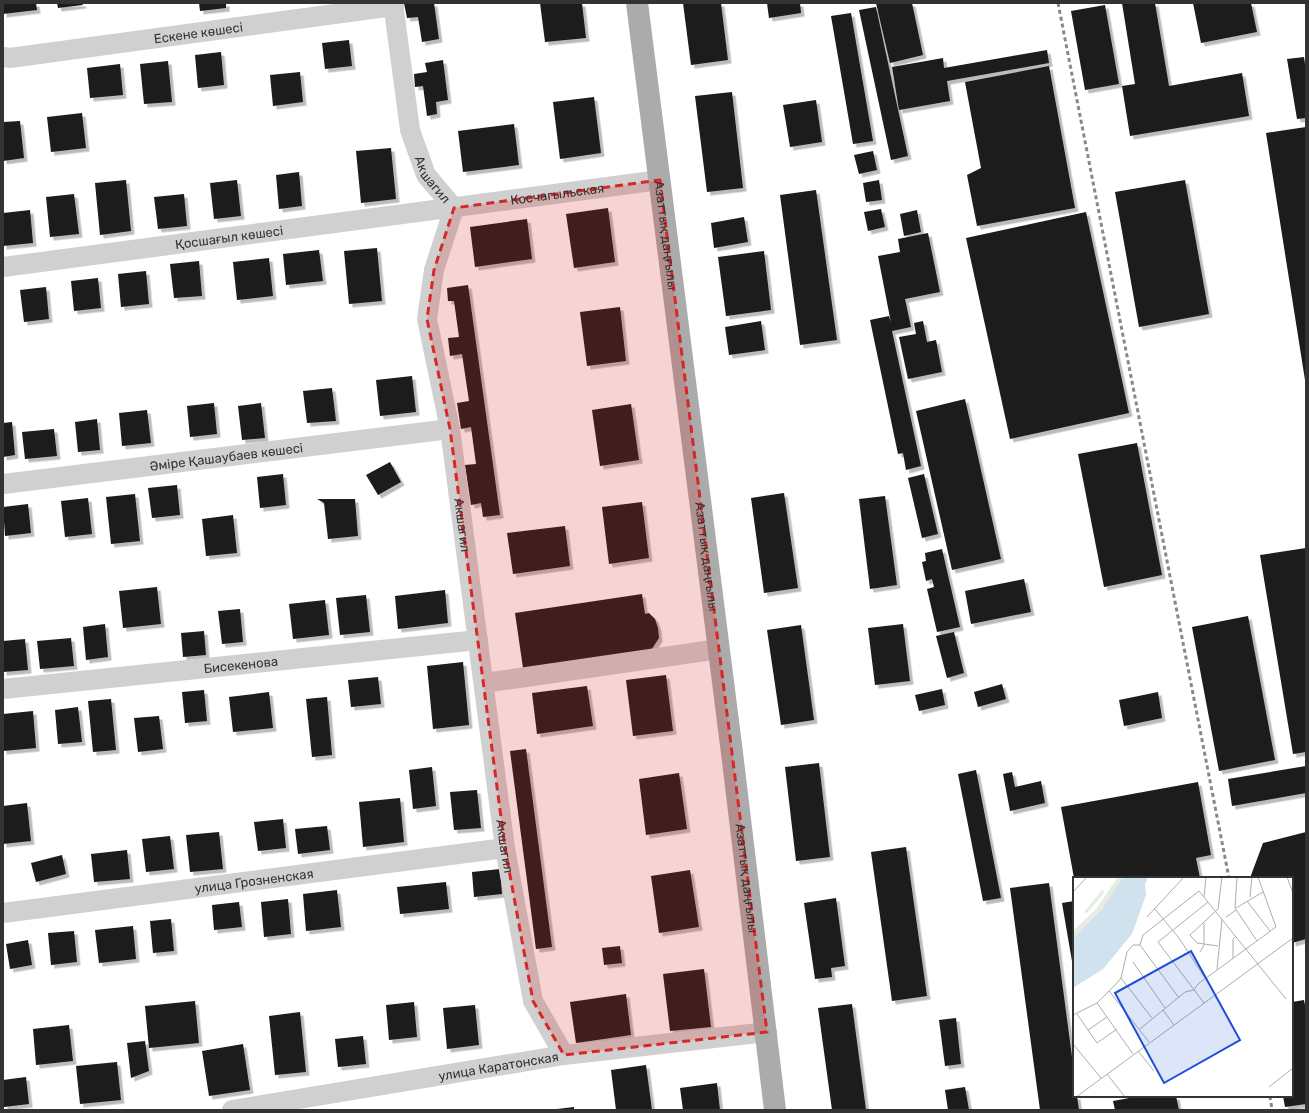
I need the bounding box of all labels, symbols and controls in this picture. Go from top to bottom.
street label: Ескене көшесі [153,19,244,46]
street label: Акшагил [412,154,454,206]
street label: Косчагыльская [509,180,605,207]
street label: Азаттық даңғылы [652,180,681,291]
street label: Қосшағыл көшесі [174,223,284,252]
street label: Әміре Қашаубаев көшесі [149,440,304,473]
street label: Акшагил [452,497,474,553]
street label: Азаттық даңғылы [693,501,721,612]
street label: Бисекенова [203,653,279,676]
street label: Акшагил [494,818,517,874]
street label: Азаттық даңғылы [733,823,761,934]
street label: улица Грозненская [194,865,314,896]
inset map [1073,877,1293,1097]
street label: улица Каратонская [437,1049,560,1083]

